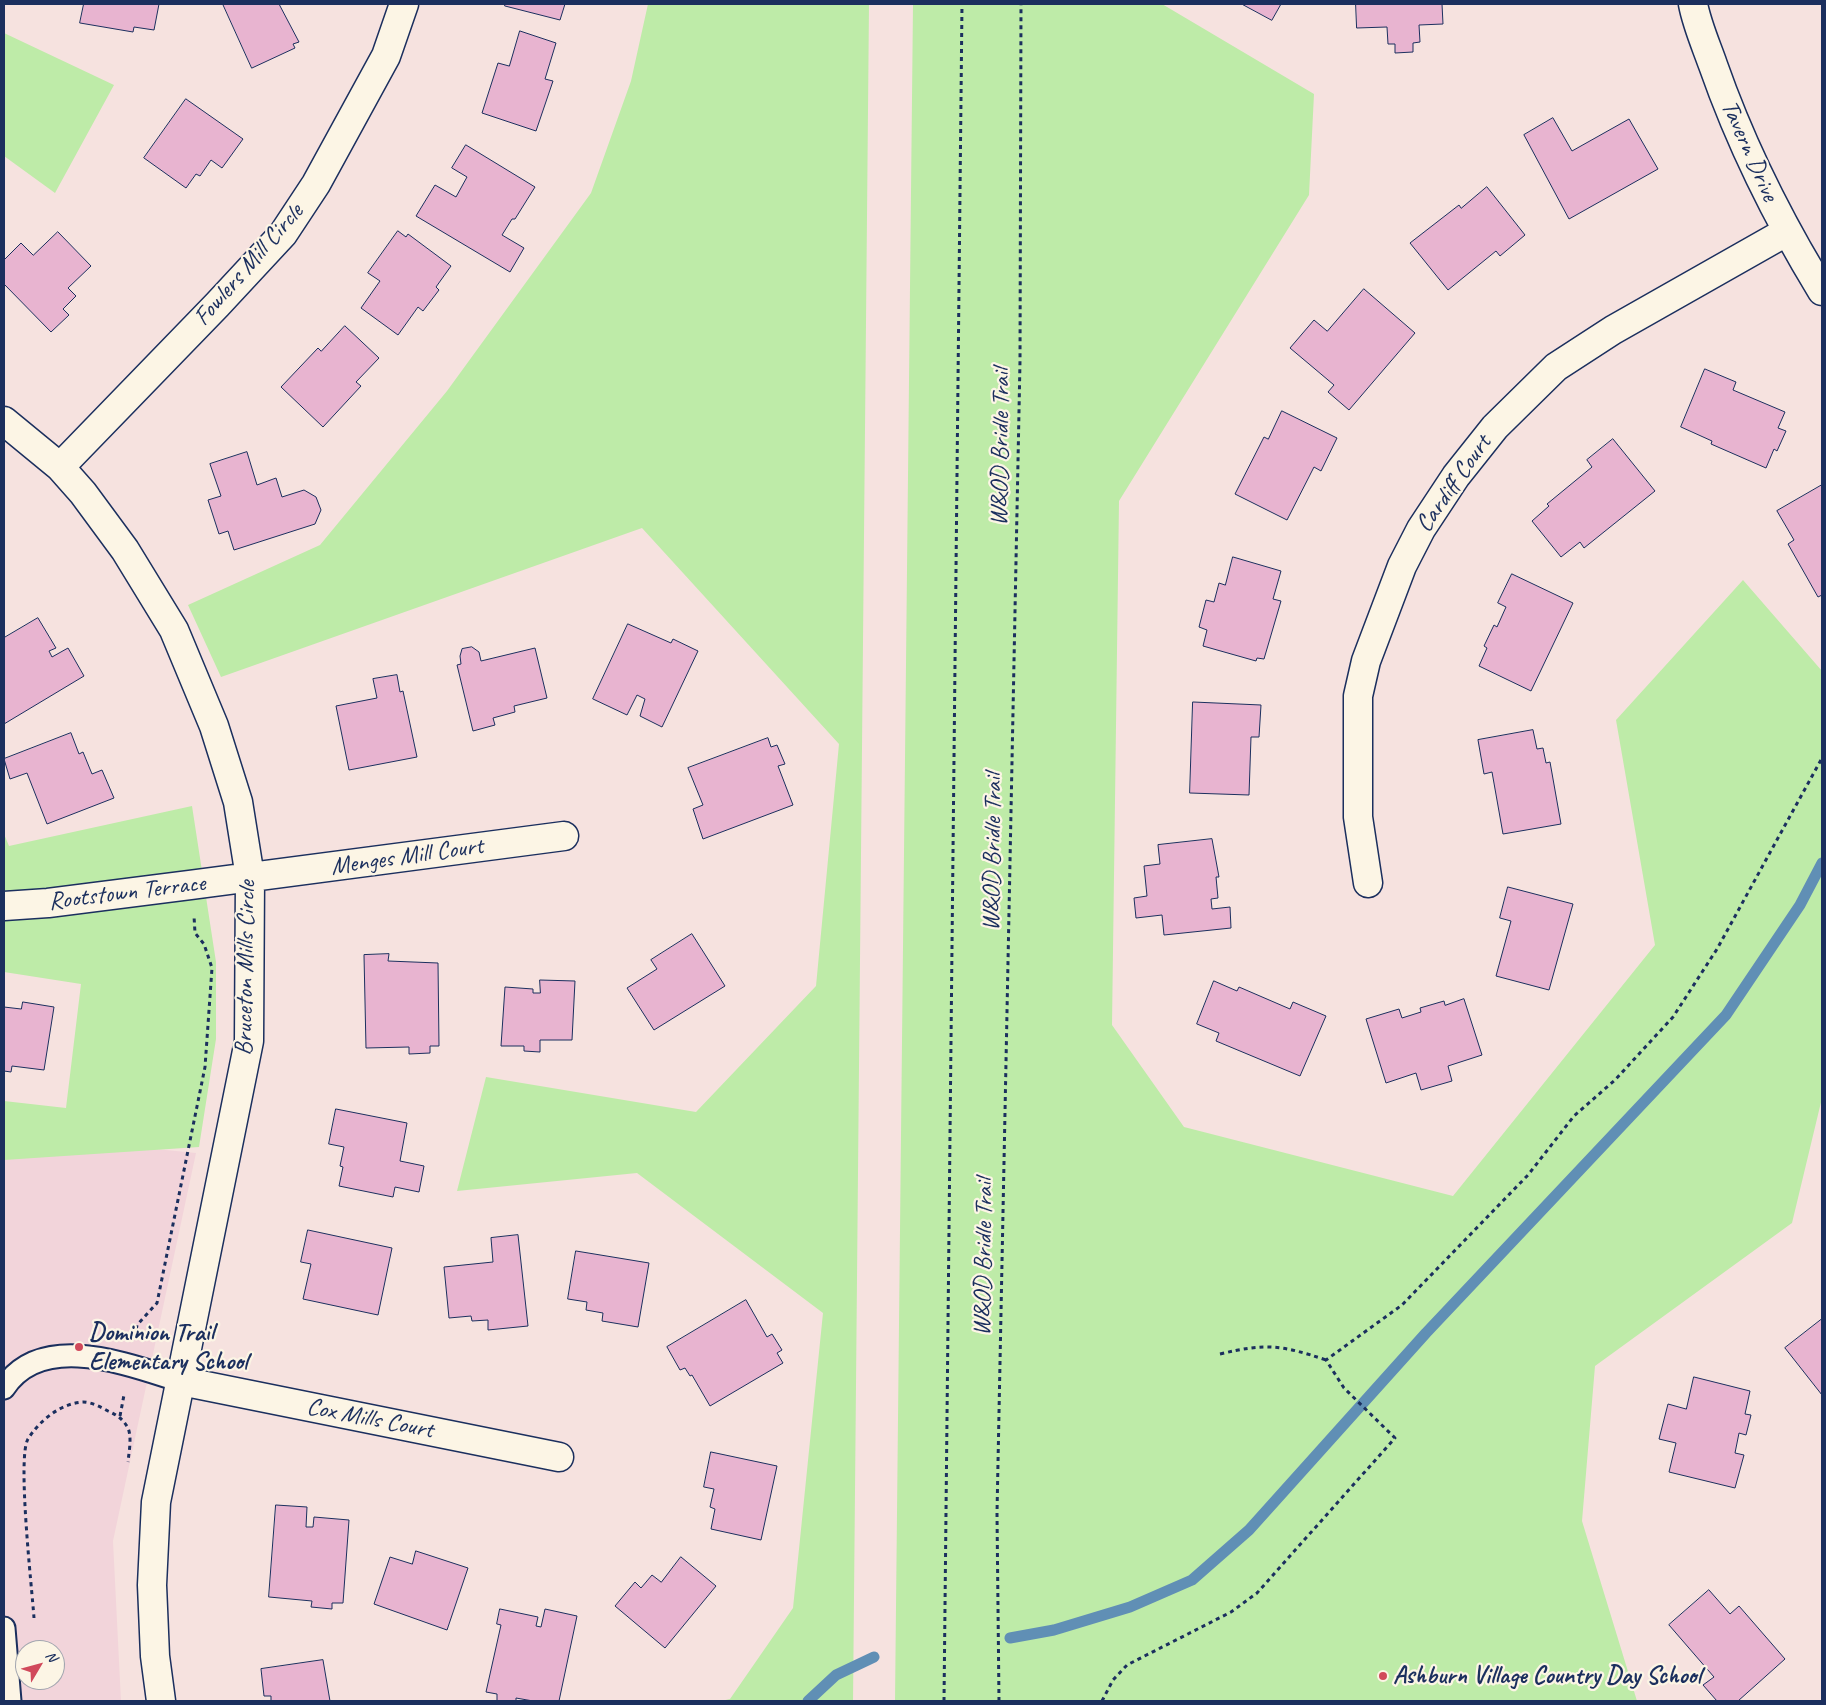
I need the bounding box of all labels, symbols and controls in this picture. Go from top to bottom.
street label: Tavern Drive [1713,96,1785,206]
street label: Fowlers Mill Circle [188,198,310,332]
street label: W&OD Bridle Trail [985,368,1017,526]
street label: Cardiff Court [1410,430,1498,538]
street label: W&OD Bridle Trail [977,773,1009,931]
street label: Menges Mill Court [329,831,485,883]
street label: Rootstown Terrace [47,868,207,918]
street label: Bruceton Mills Circle [229,880,263,1056]
street label: W&OD Bridle Trail [968,1178,1000,1336]
place label: Dominion Trail Elementary School [89,1318,248,1377]
marker: Dominion Trail Elementary School [73,1341,85,1353]
street label: Cox Mills Court [304,1392,436,1446]
north arrow [15,1640,65,1690]
text: N [42,1648,61,1665]
place label: Ashburn Village Country Day School [1393,1661,1701,1691]
marker: Ashburn Village Country Day School [1377,1670,1389,1682]

